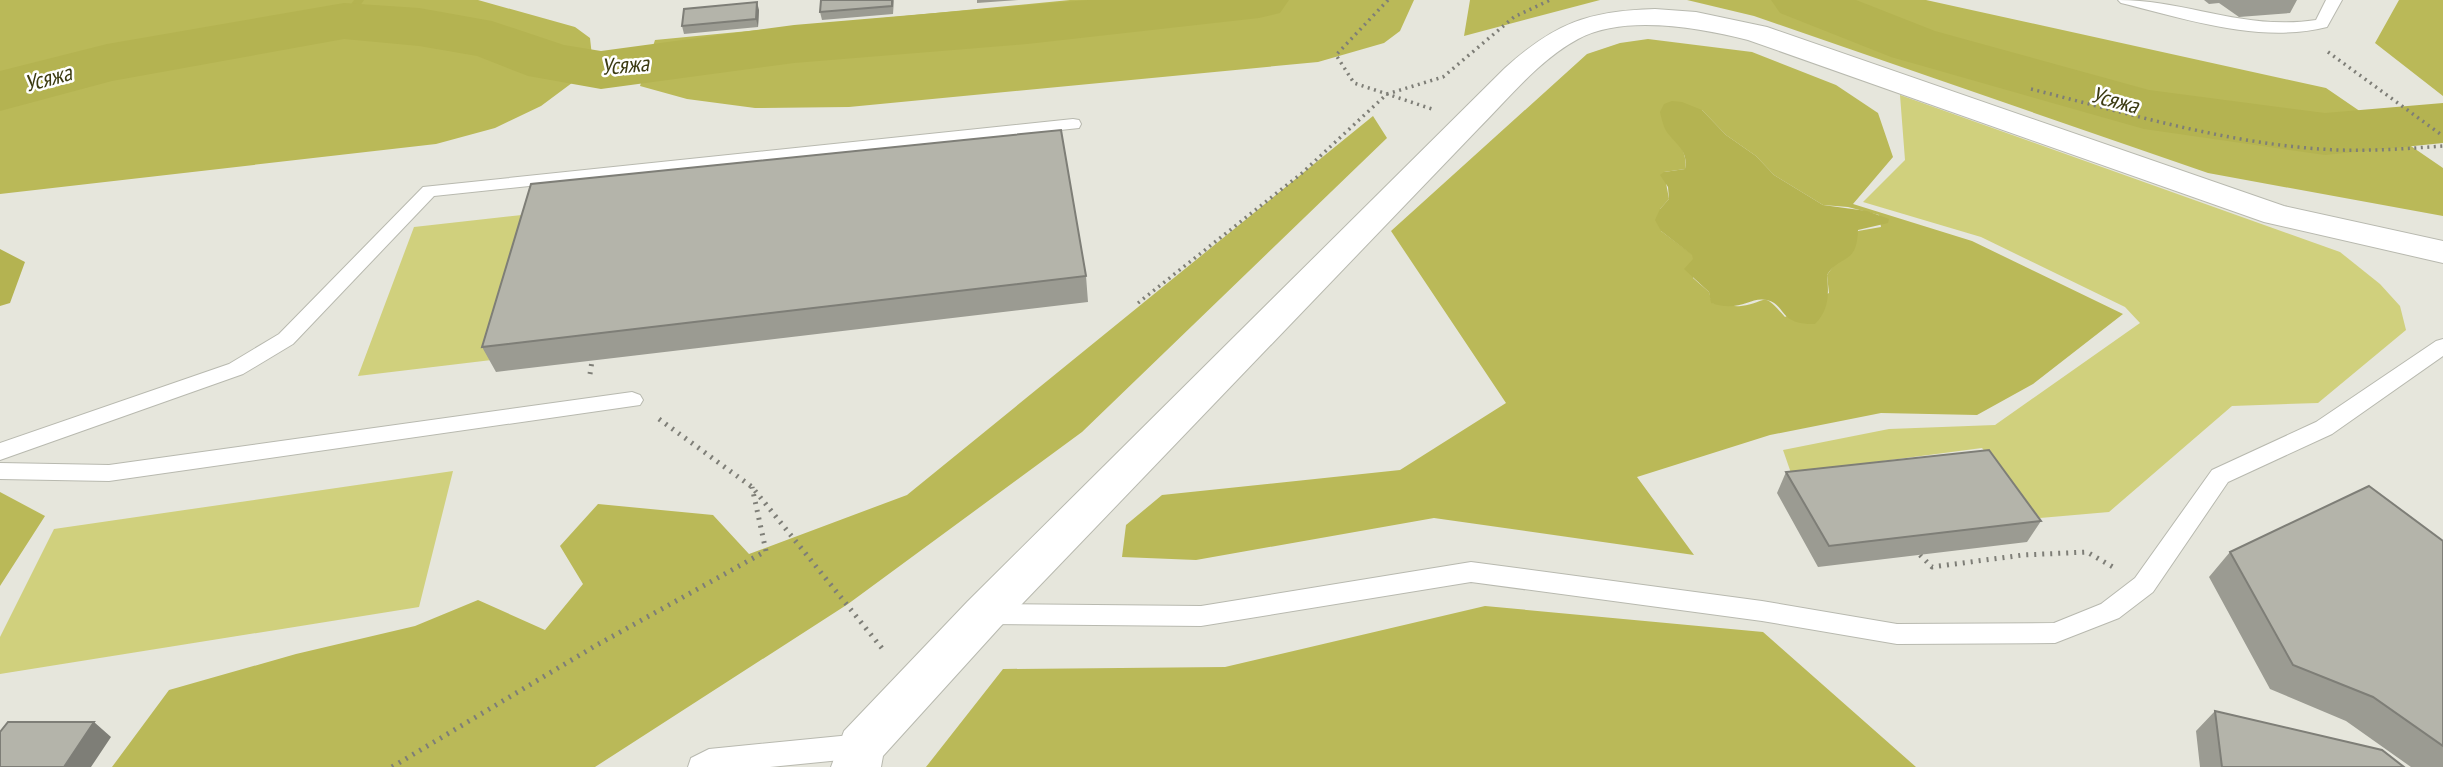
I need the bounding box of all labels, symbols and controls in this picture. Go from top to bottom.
water label: Усяжа [600,48,652,81]
water label: Усяжа [21,57,76,98]
water label: Усяжа [2088,79,2144,120]

